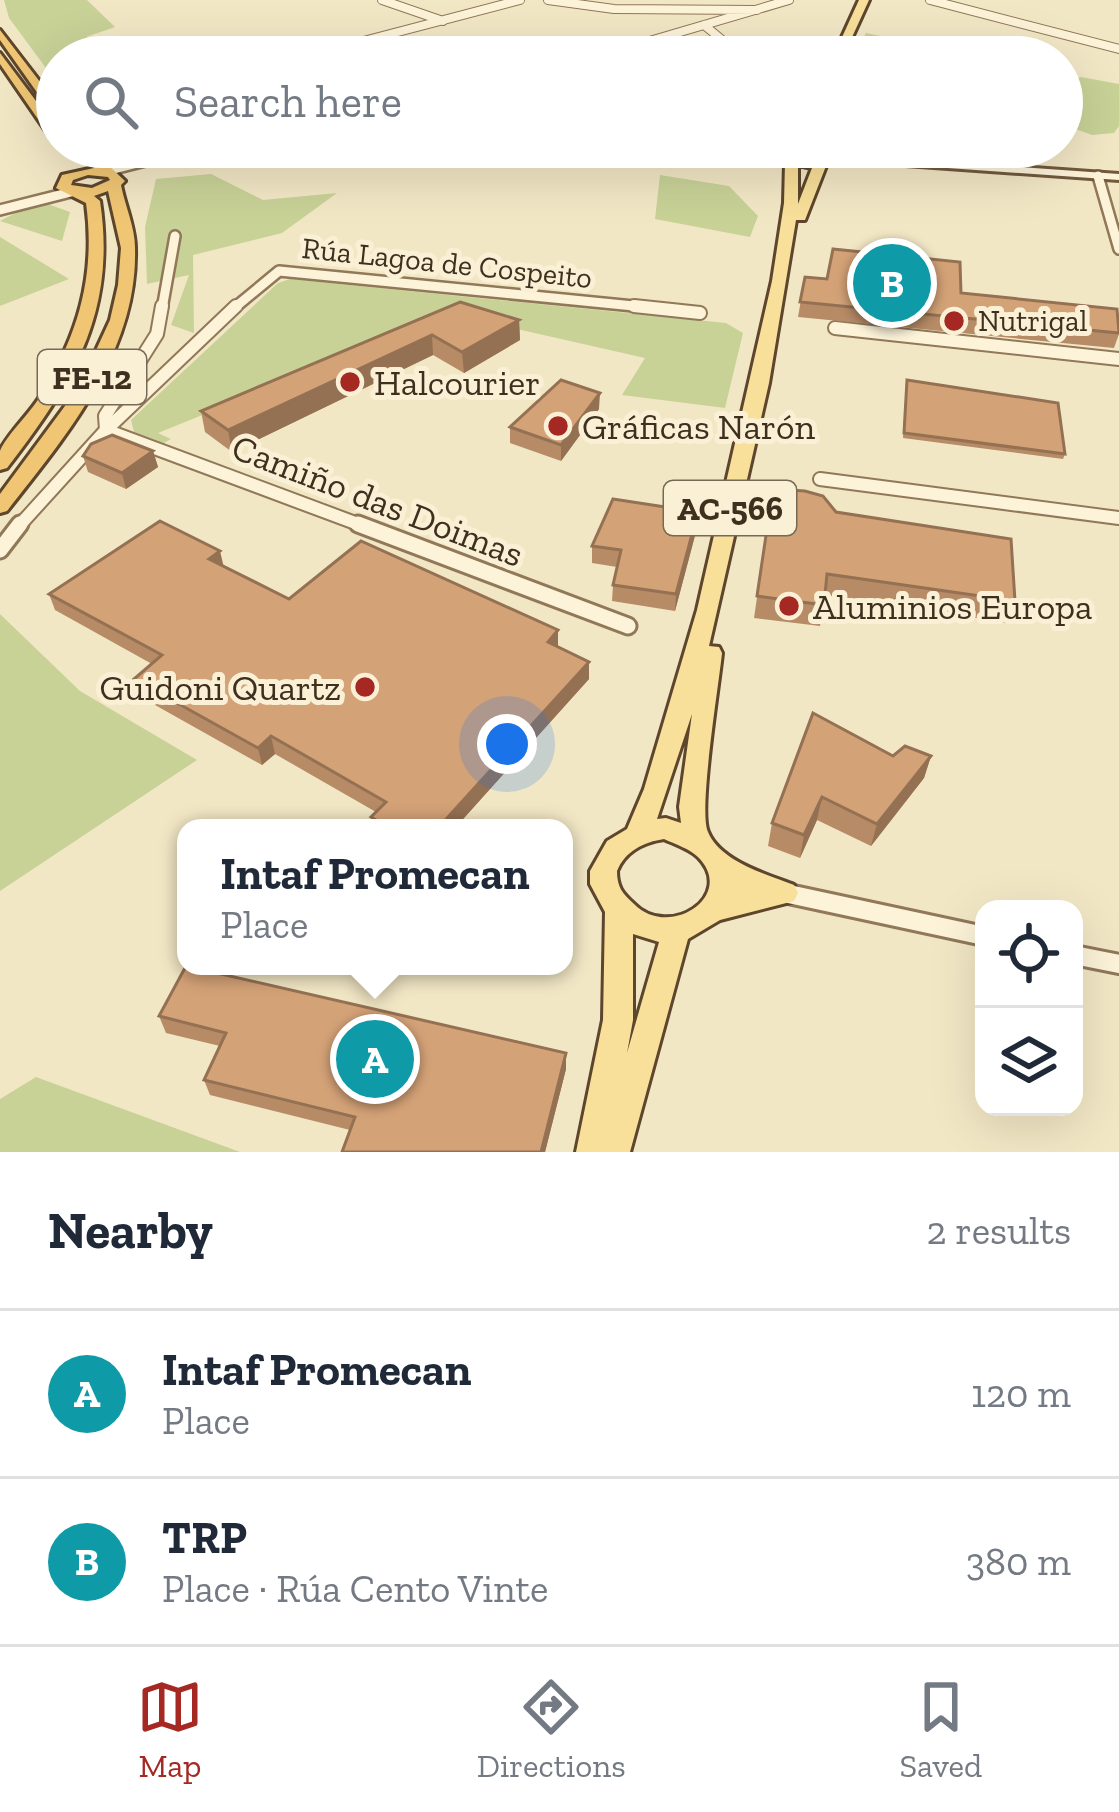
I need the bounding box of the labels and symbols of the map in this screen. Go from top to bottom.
street label: Rúa Lagoa de Cospeito [300,230,594,296]
pin: B [853,238,931,328]
place label: Nutrigal [978,303,1087,339]
marker: Nutrigal [941,308,967,334]
road number: FE-12 [38,350,146,404]
place label: Halcourier [374,361,540,404]
marker: Halcourier [337,369,363,395]
place label: Gráficas Narón [582,405,816,448]
marker: Gráficas Narón [545,413,571,439]
street label: Camiño das Doimas [226,425,529,576]
road number: AC-566 [664,481,796,535]
place label: Aluminios Europa [813,585,1093,628]
marker: Aluminios Europa [776,593,802,619]
place label: Guidoni Quartz [99,666,341,709]
marker: Guidoni Quartz [352,674,378,700]
your location [477,714,537,774]
pin: A [336,1014,414,1104]

